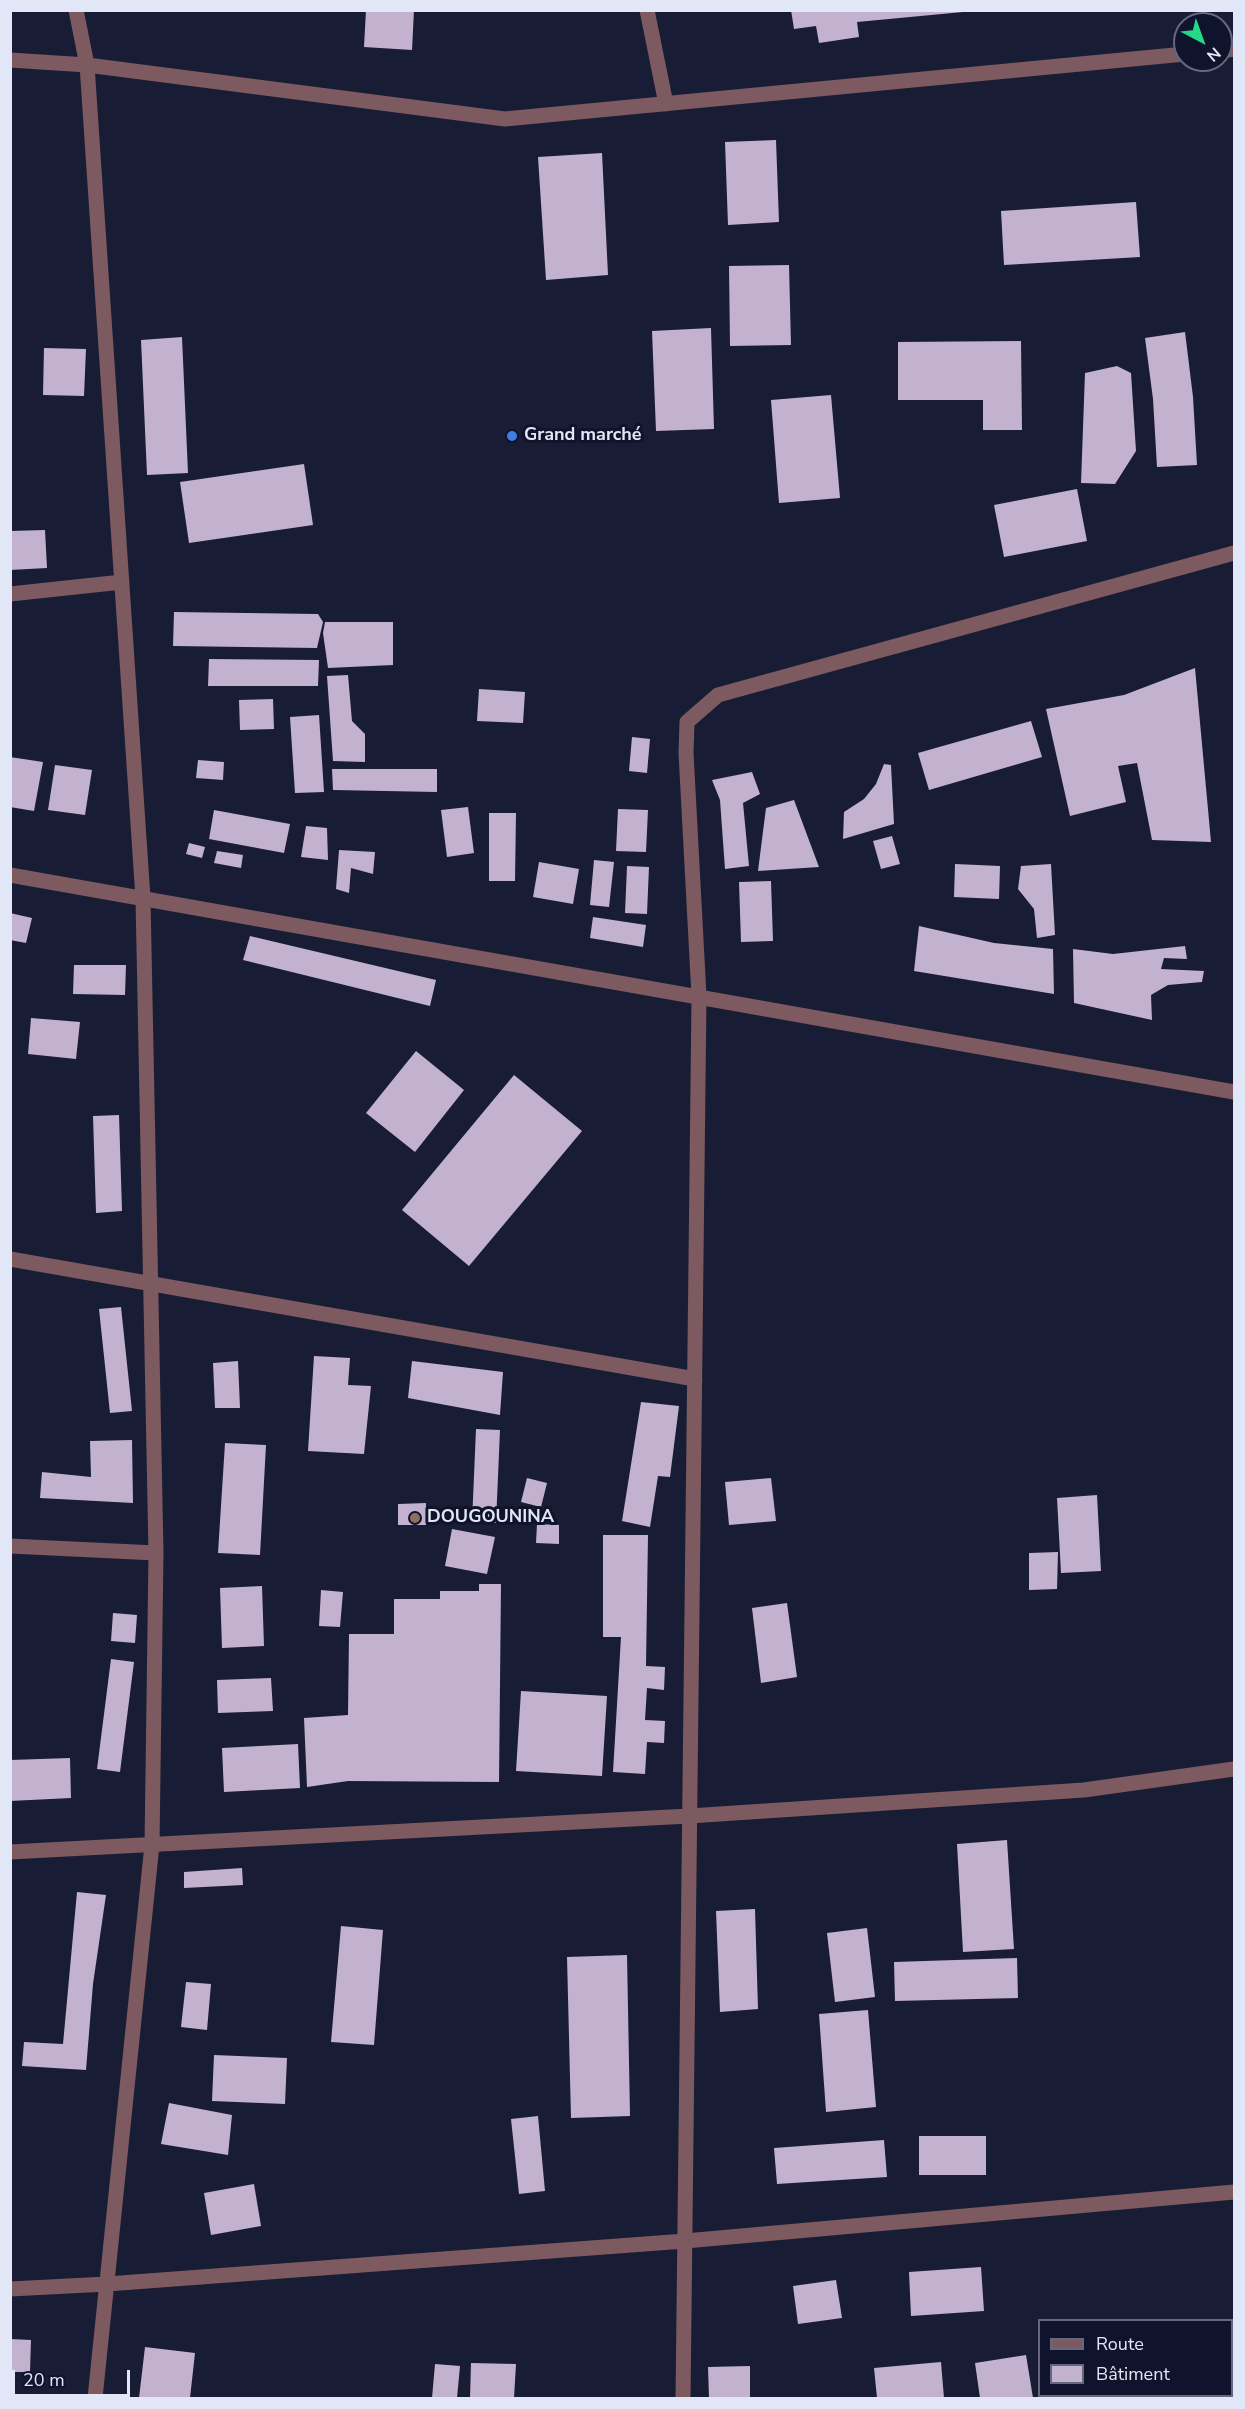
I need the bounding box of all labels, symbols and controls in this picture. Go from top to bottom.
north arrow [1173,12,1233,72]
text: N [1202,42,1225,66]
place label: Grand marché [524,425,642,447]
marker: Grand marché [505,429,519,443]
place label: DOUGOUNINA [427,1507,554,1529]
marker: DOUGOUNINA [408,1511,422,1525]
legend [1038,2319,1233,2397]
text: Route [1096,2332,1144,2356]
scale bar [15,2358,134,2396]
text: Bâtiment [1096,2362,1170,2386]
text: 20 m [23,2368,65,2392]

